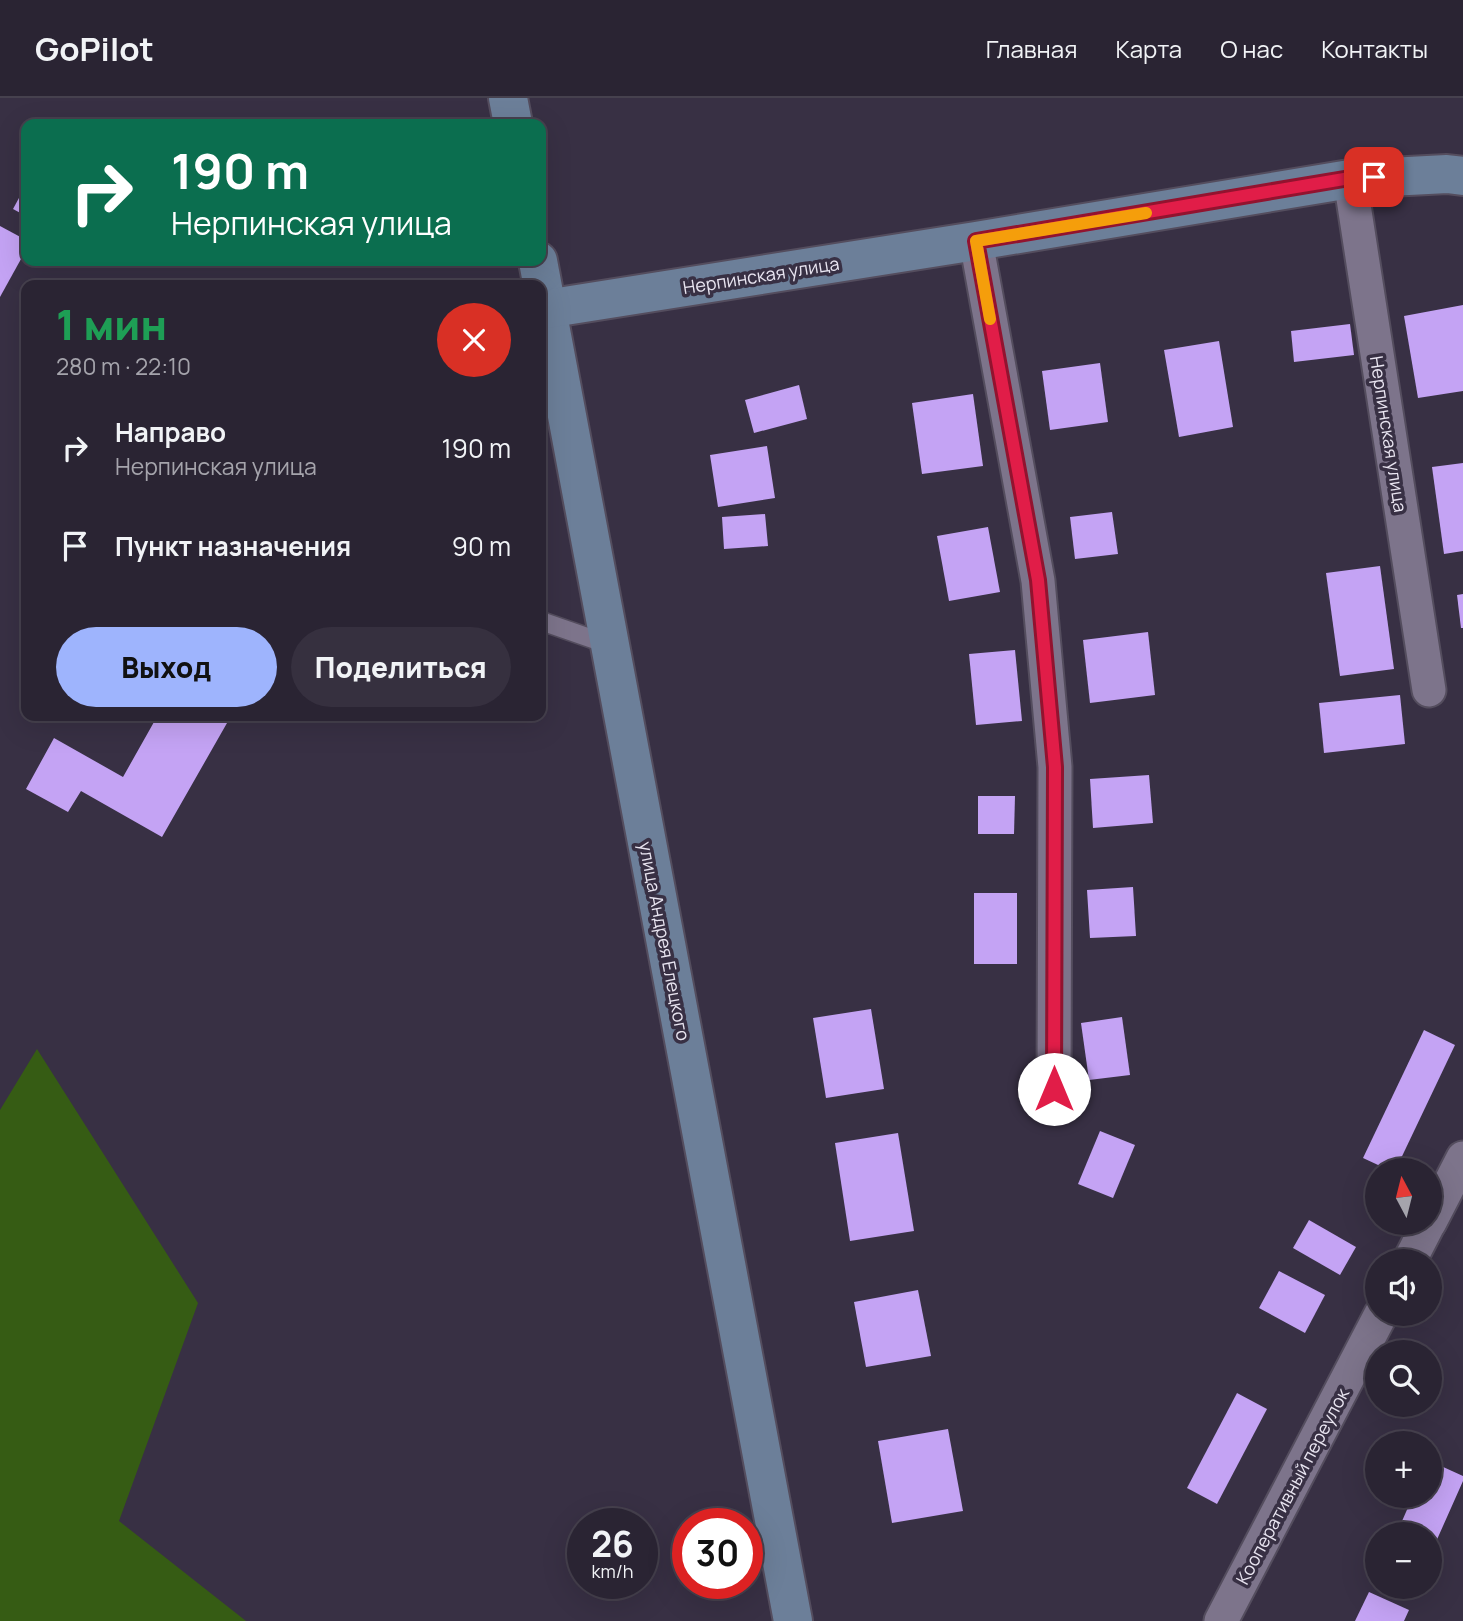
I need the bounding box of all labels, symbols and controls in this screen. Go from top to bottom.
text: GoPilot [35,26,154,71]
text: Главная [986,32,1077,65]
text: Карта [1115,32,1182,65]
text: О нас [1220,32,1283,65]
text: Контакты [1321,32,1428,65]
text: 190 m [171,137,309,204]
icon: right [56,147,147,238]
pin [1344,147,1404,207]
icon: arrive [1355,158,1393,196]
text: Нерпинская улица [171,201,452,245]
street label: Нерпинская улица [681,251,841,299]
text: 1 мин [56,295,167,353]
button: close [437,303,511,377]
text: 280 m · 22:10 [56,350,191,382]
street label: Нерпинская улица [1365,354,1413,514]
text: Направо [115,414,226,450]
icon: right [56,429,94,467]
text: 190 m [442,430,511,466]
text: Нерпинская улица [115,450,317,482]
icon: arrive [56,527,94,565]
text: Пункт назначения [115,528,351,564]
text: 90 m [452,528,511,564]
button: Выход [56,627,277,707]
button: Поделиться [291,627,511,707]
street label: улица Андрея Елецкого [634,839,696,1043]
position arrow [1017,1052,1091,1126]
north arrow [1365,1158,1442,1236]
map controls [1365,1158,1442,1599]
button: sound [1365,1249,1442,1326]
button: search [1365,1340,1442,1417]
street label: Кооперативный переулок [1230,1383,1355,1588]
button: + [1365,1431,1442,1508]
speed limit sign: 30 [672,1508,763,1599]
text: 26 [591,1520,634,1568]
button: − [1365,1522,1442,1599]
text: km/h [592,1559,633,1583]

